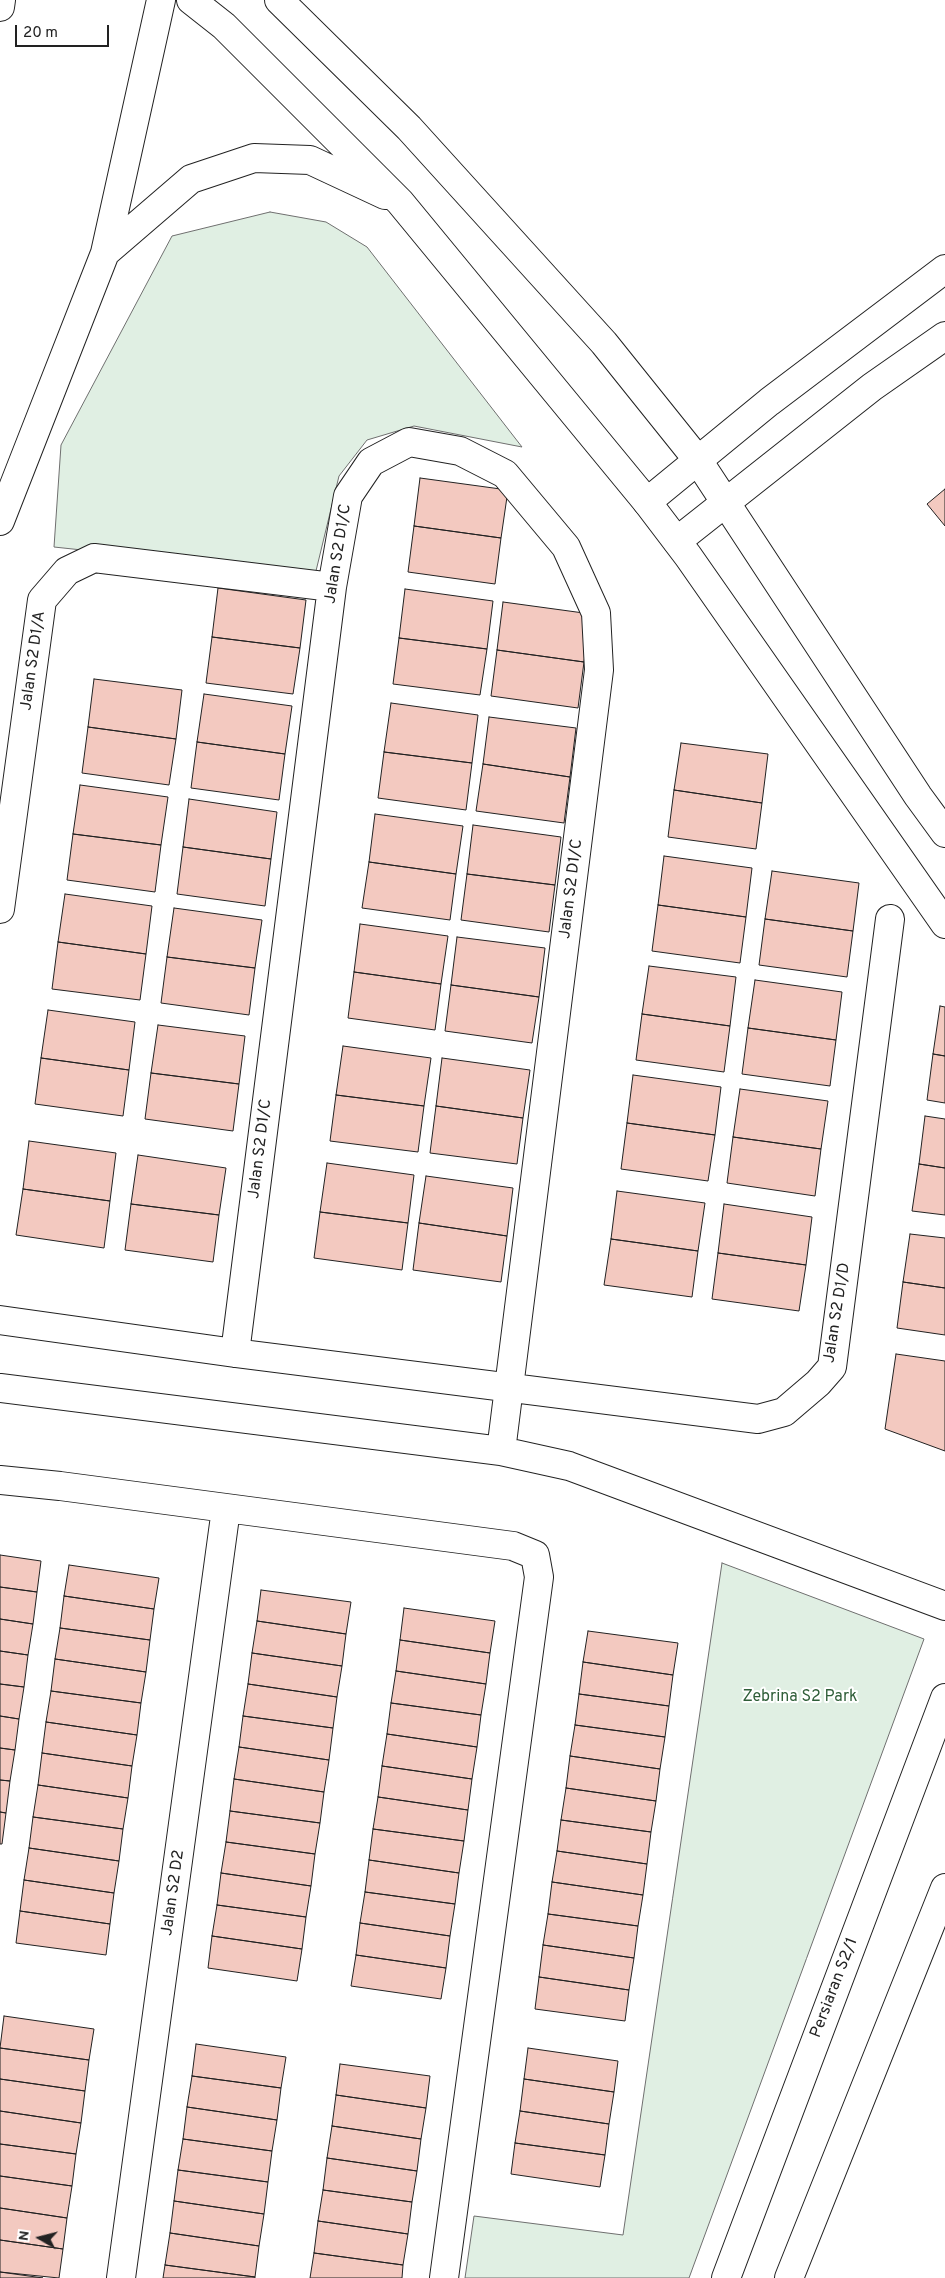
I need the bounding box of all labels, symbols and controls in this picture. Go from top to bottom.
scale bar [18,15,111,47]
text: 20 m [23,24,58,43]
street label: Jalan S2 D1/C [322,503,356,605]
street label: Jalan S2 D1/A [18,610,50,712]
street label: Jalan S2 D1/C [556,838,588,940]
street label: Jalan S2 D1/C [245,1098,277,1200]
street label: Jalan S2 D1/D [821,1261,855,1365]
park label: Zebrina S2 Park [742,1688,858,1708]
street label: Jalan S2 D2 [158,1849,190,1937]
street label: Persiaran S2/1 [807,1935,863,2041]
north arrow [15,2213,65,2263]
text: N [16,2230,34,2242]

